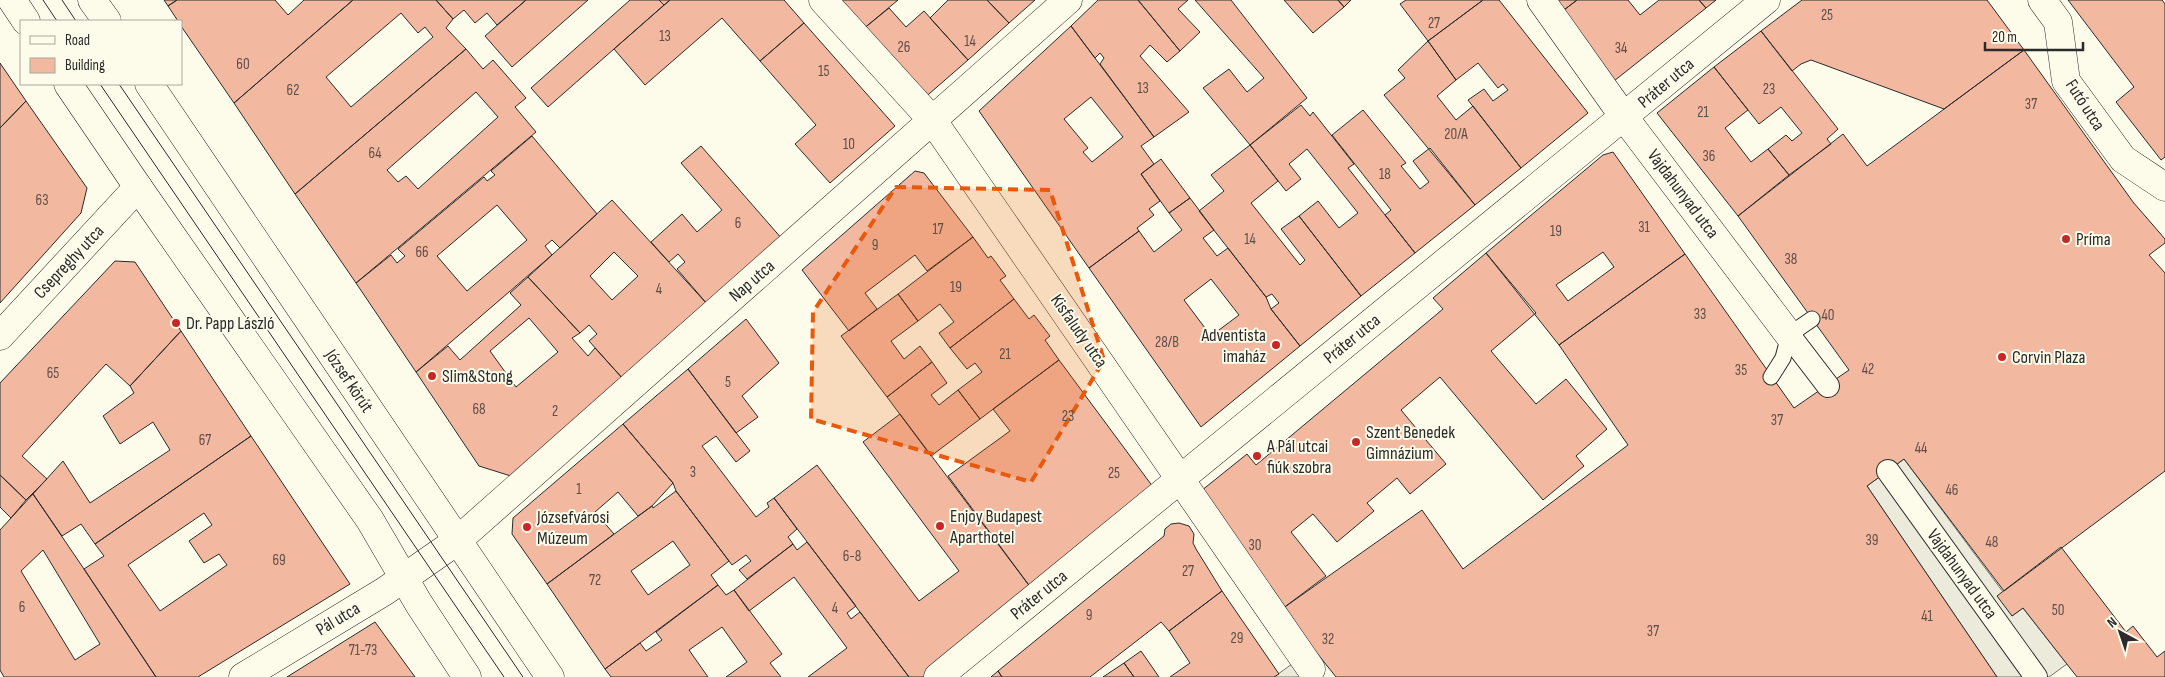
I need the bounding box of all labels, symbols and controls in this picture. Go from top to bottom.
house number: 25 [1821,6,1833,25]
house number: 27 [1428,14,1440,33]
legend [20,20,182,85]
scale bar [1985,20,2082,52]
house number: 13 [659,27,671,46]
text: 20 m [1992,28,2017,47]
text: Road [65,31,90,50]
house number: 14 [964,32,976,51]
house number: 26 [898,38,910,57]
house number: 34 [1615,39,1627,58]
street label: Práter utca [1634,53,1698,113]
house number: 60 [236,55,250,74]
text: Building [65,56,105,75]
house number: 15 [818,62,830,81]
street label: Futó utca [2061,75,2109,135]
house number: 13 [1137,79,1149,98]
house number: 23 [1763,80,1775,99]
house number: 62 [287,81,299,100]
house number: 37 [2025,95,2037,114]
house number: 21 [1697,103,1709,122]
house number: 20/A [1444,125,1468,144]
house number: 10 [843,135,855,154]
house number: 64 [368,144,382,163]
street label: Vajdahunyad utca [1643,145,1723,243]
house number: 36 [1703,147,1715,166]
house number: 18 [1379,165,1391,184]
house number: 63 [36,191,48,210]
house number: 6 [735,214,741,233]
house number: 31 [1638,218,1651,237]
house number: 17 [932,220,944,239]
street label: Csepreghy utca [30,221,109,303]
house number: 19 [1550,222,1562,241]
place label: Príma [2076,229,2111,250]
house number: 14 [1244,230,1256,249]
marker: Príma [2060,233,2072,245]
house number: 9 [872,236,878,255]
house number: 66 [415,243,429,262]
house number: 38 [1785,250,1797,269]
street label: Nap utca [725,256,779,306]
house number: 19 [950,278,962,297]
house number: 4 [656,280,662,299]
street label: Kisfaludy utca [1046,290,1112,372]
house number: 33 [1694,305,1706,324]
house number: 40 [1822,306,1834,325]
street label: Práter utca [1319,310,1385,368]
place label: Dr. Papp László [186,313,274,334]
marker: Dr. Papp László [170,317,182,329]
place label: Adventista imaház [1201,325,1267,367]
house number: 28/B [1155,333,1179,352]
marker: Adventista imaház [1270,339,1282,351]
street label: József körút [320,345,378,417]
house number: 21 [999,345,1011,364]
place label: Corvin Plaza [2012,347,2086,368]
marker: Corvin Plaza [1996,351,2008,363]
house number: 42 [1862,360,1874,379]
house number: 35 [1735,361,1747,380]
house number: 65 [47,364,59,383]
place label: Slim&Stong [442,366,513,387]
marker: Slim&Stong [426,370,438,382]
house number: 5 [725,373,731,392]
house number: 68 [472,400,486,419]
house number: 2 [552,402,558,421]
house number: 23 [1062,407,1074,426]
house number: 37 [1771,411,1783,430]
place label: Szent Benedek Gimnázium [1366,422,1455,464]
house number: 67 [199,431,211,450]
place label: A Pál utcai fiúk szobra [1266,436,1331,478]
marker: Szent Benedek Gimnázium [1350,436,1362,448]
house number: 44 [1915,439,1927,458]
marker: A Pál utcai fiúk szobra [1251,450,1263,462]
house number: 3 [690,463,696,482]
house number: 25 [1108,464,1120,483]
house number: 1 [576,480,582,499]
house number: 46 [1946,481,1958,500]
place label: Enjoy Budapest Aparthotel [949,506,1043,548]
place label: Józsefvárosi Múzeum [536,507,609,549]
marker: Enjoy Budapest Aparthotel [934,520,946,532]
marker: Józsefvárosi Múzeum [521,521,533,533]
street label: Vajdahunyad utca [1922,525,2002,623]
house number: 39 [1866,531,1878,550]
house number: 48 [1986,533,1998,552]
house number: 30 [1249,536,1261,555]
house number: 6-8 [843,547,861,566]
house number: 69 [272,551,286,570]
house number: 27 [1182,562,1194,581]
street label: Práter utca [1006,566,1072,624]
house number: 72 [589,571,601,590]
house number: 6 [19,598,25,617]
street label: Pál utca [312,598,364,640]
house number: 4 [832,599,838,618]
house number: 50 [2052,601,2064,620]
house number: 9 [1086,606,1092,625]
house number: 41 [1921,607,1934,626]
north arrow [2095,607,2145,657]
text: N [2104,614,2120,631]
house number: 37 [1647,622,1659,641]
house number: 29 [1231,629,1243,648]
house number: 32 [1322,630,1334,649]
house number: 71-73 [349,641,377,660]

